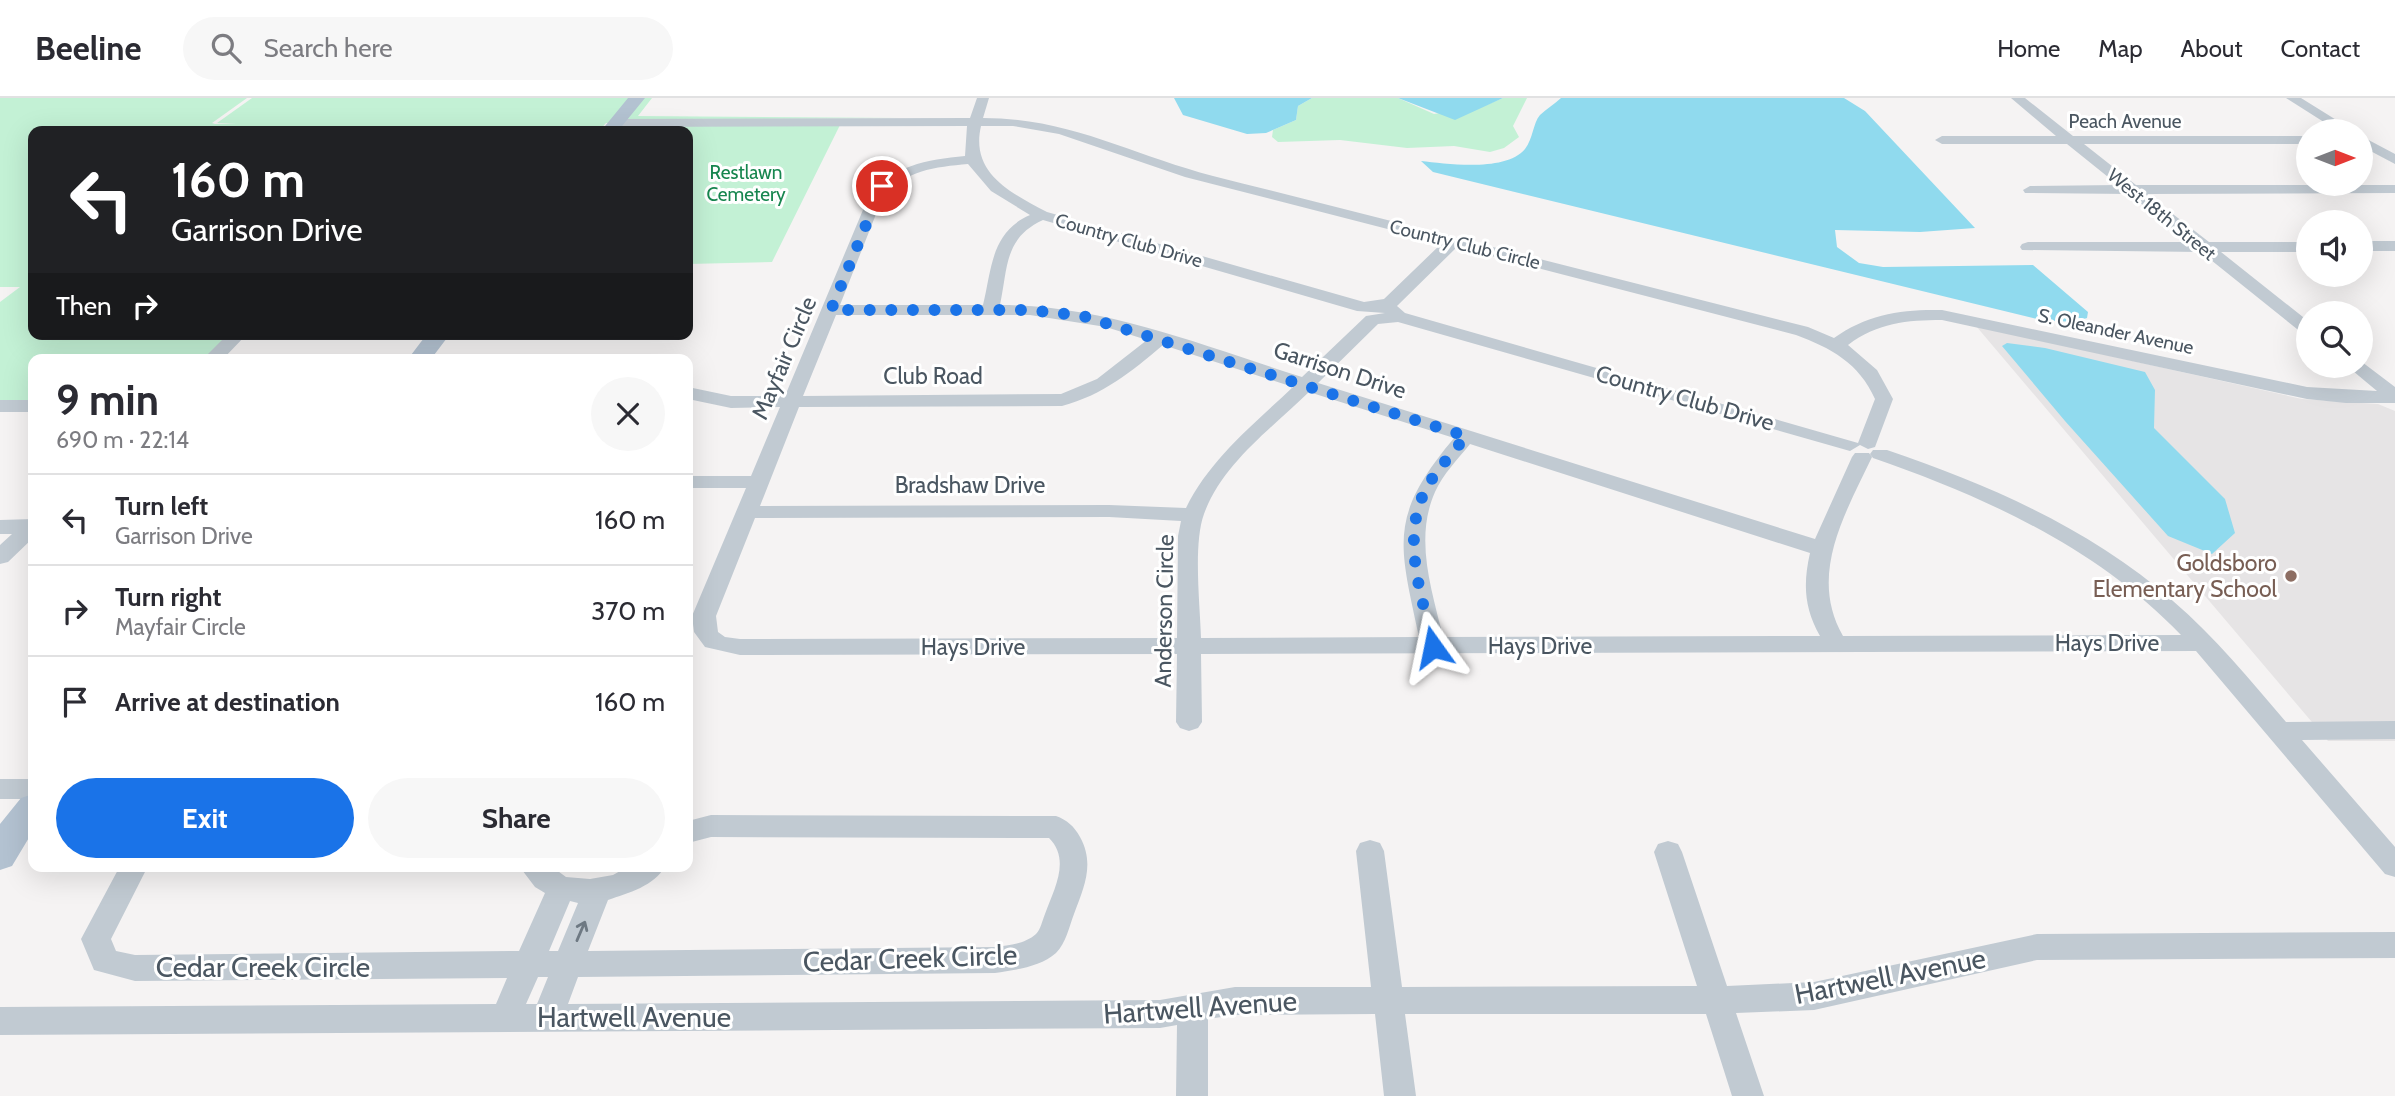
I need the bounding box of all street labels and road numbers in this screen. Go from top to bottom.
street label: Peach Avenue [2069,110,2182,133]
street label: West 18th Street [2103,164,2221,266]
street label: Country Club Drive [1053,208,1205,273]
street label: Country Club Circle [1387,215,1543,274]
street label: Mayfair Circle [746,292,823,424]
street label: S. Oleander Avenue [2036,304,2196,359]
street label: Garrison Drive [1270,335,1410,405]
street label: Country Club Drive [1593,359,1778,437]
street label: Club Road [883,362,983,390]
street label: Bradshaw Drive [895,471,1046,499]
street label: Anderson Circle [1149,534,1179,688]
street label: Hays Drive [2055,629,2159,657]
street label: Hays Drive [1488,632,1592,660]
street label: Hays Drive [921,633,1025,661]
street label: Cedar Creek Circle [802,937,1018,979]
street label: Hartwell Avenue [1792,941,1988,1011]
street label: Cedar Creek Circle [156,950,370,984]
street label: Hartwell Avenue [1102,983,1298,1031]
street label: Hartwell Avenue [537,1000,731,1034]

